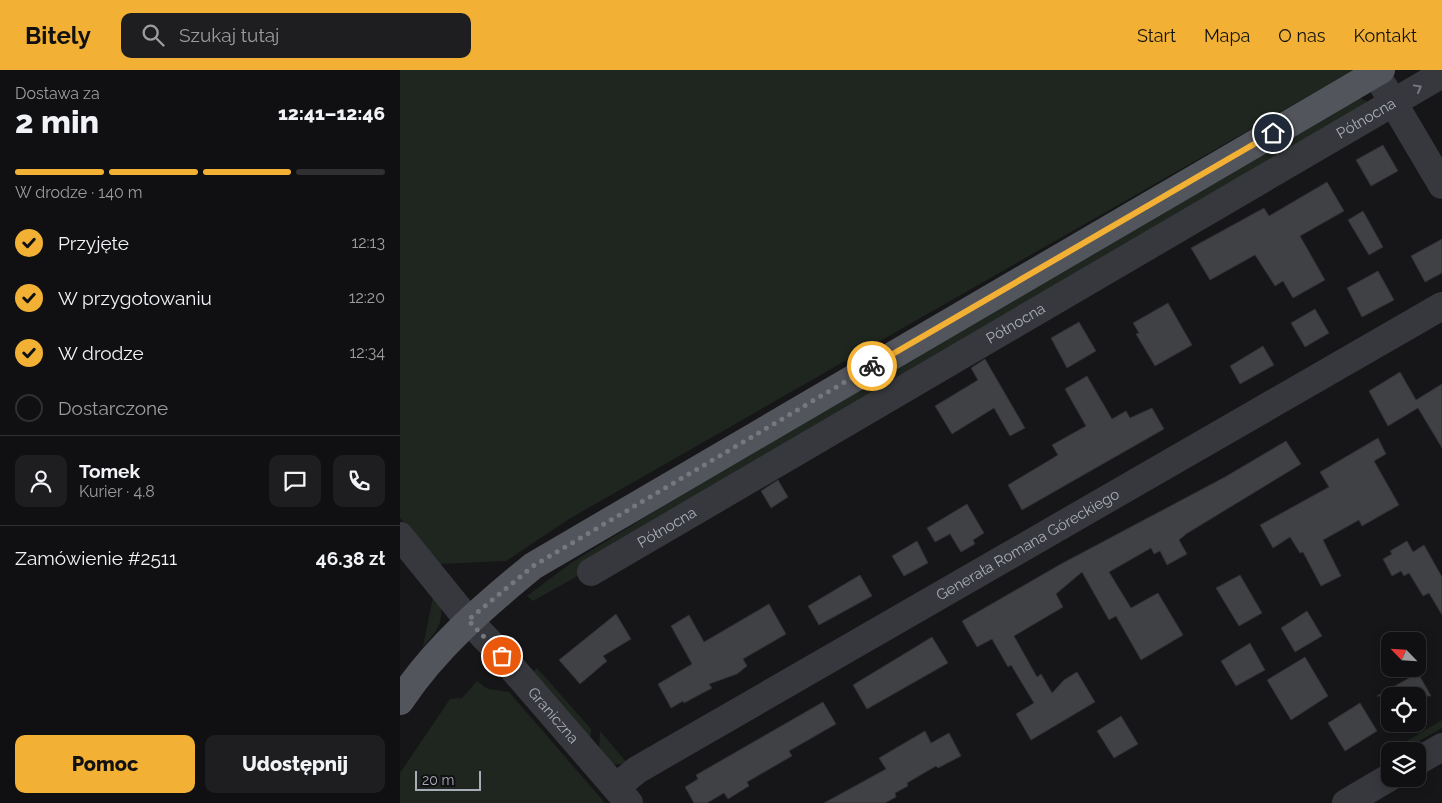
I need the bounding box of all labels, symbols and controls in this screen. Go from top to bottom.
search box [121,13,471,58]
text: Bitely [25,21,91,50]
icon: search [139,21,167,49]
text: Szukaj tutaj [179,24,279,46]
text: Start [1137,25,1176,46]
text: Mapa [1204,25,1250,46]
text: O nas [1278,25,1325,46]
text: Kontakt [1353,25,1417,46]
text: Dostawa za [15,84,100,103]
one-way arrow [1412,84,1421,94]
street label: Północna [1333,94,1399,143]
text: 12:41–12:46 [278,102,385,124]
text: 2 min [15,103,99,140]
pin [1252,112,1294,154]
icon: home [1259,119,1287,147]
text: W drodze · 140 m [15,183,142,202]
icon: check [15,229,43,257]
text: Przyjęte [58,232,129,254]
text: 12:13 [351,233,385,252]
icon: check [15,284,43,312]
text: W przygotowaniu [58,287,212,309]
text: 12:20 [349,288,385,307]
street label: Północna [983,299,1048,348]
icon: check [15,339,43,367]
courier [847,341,897,391]
text: W drodze [58,342,144,364]
text: 12:34 [350,343,385,362]
icon: bike [858,352,886,380]
text: Dostarczone [58,397,168,419]
button: person [15,455,67,507]
button: chat [269,455,321,507]
button: phone [333,455,385,507]
text: Tomek [79,460,140,482]
text: Kurier · 4.8 [79,482,155,501]
street label: Generała Romana Góreckiego [933,485,1122,605]
street label: Północna [634,503,700,552]
text: Zamówienie #2511 [15,547,177,569]
text: 46.38 zł [316,547,385,569]
north arrow [1381,632,1426,678]
map controls [1381,632,1426,787]
pin [481,635,523,677]
icon: bag [488,642,516,670]
street label: Graniczna [524,683,582,747]
button: locate [1381,687,1426,732]
button: Pomoc [15,735,195,793]
button: Udostępnij [205,735,385,793]
button: layers [1381,742,1426,787]
scale bar [415,768,481,791]
text: 20 m [422,772,454,788]

